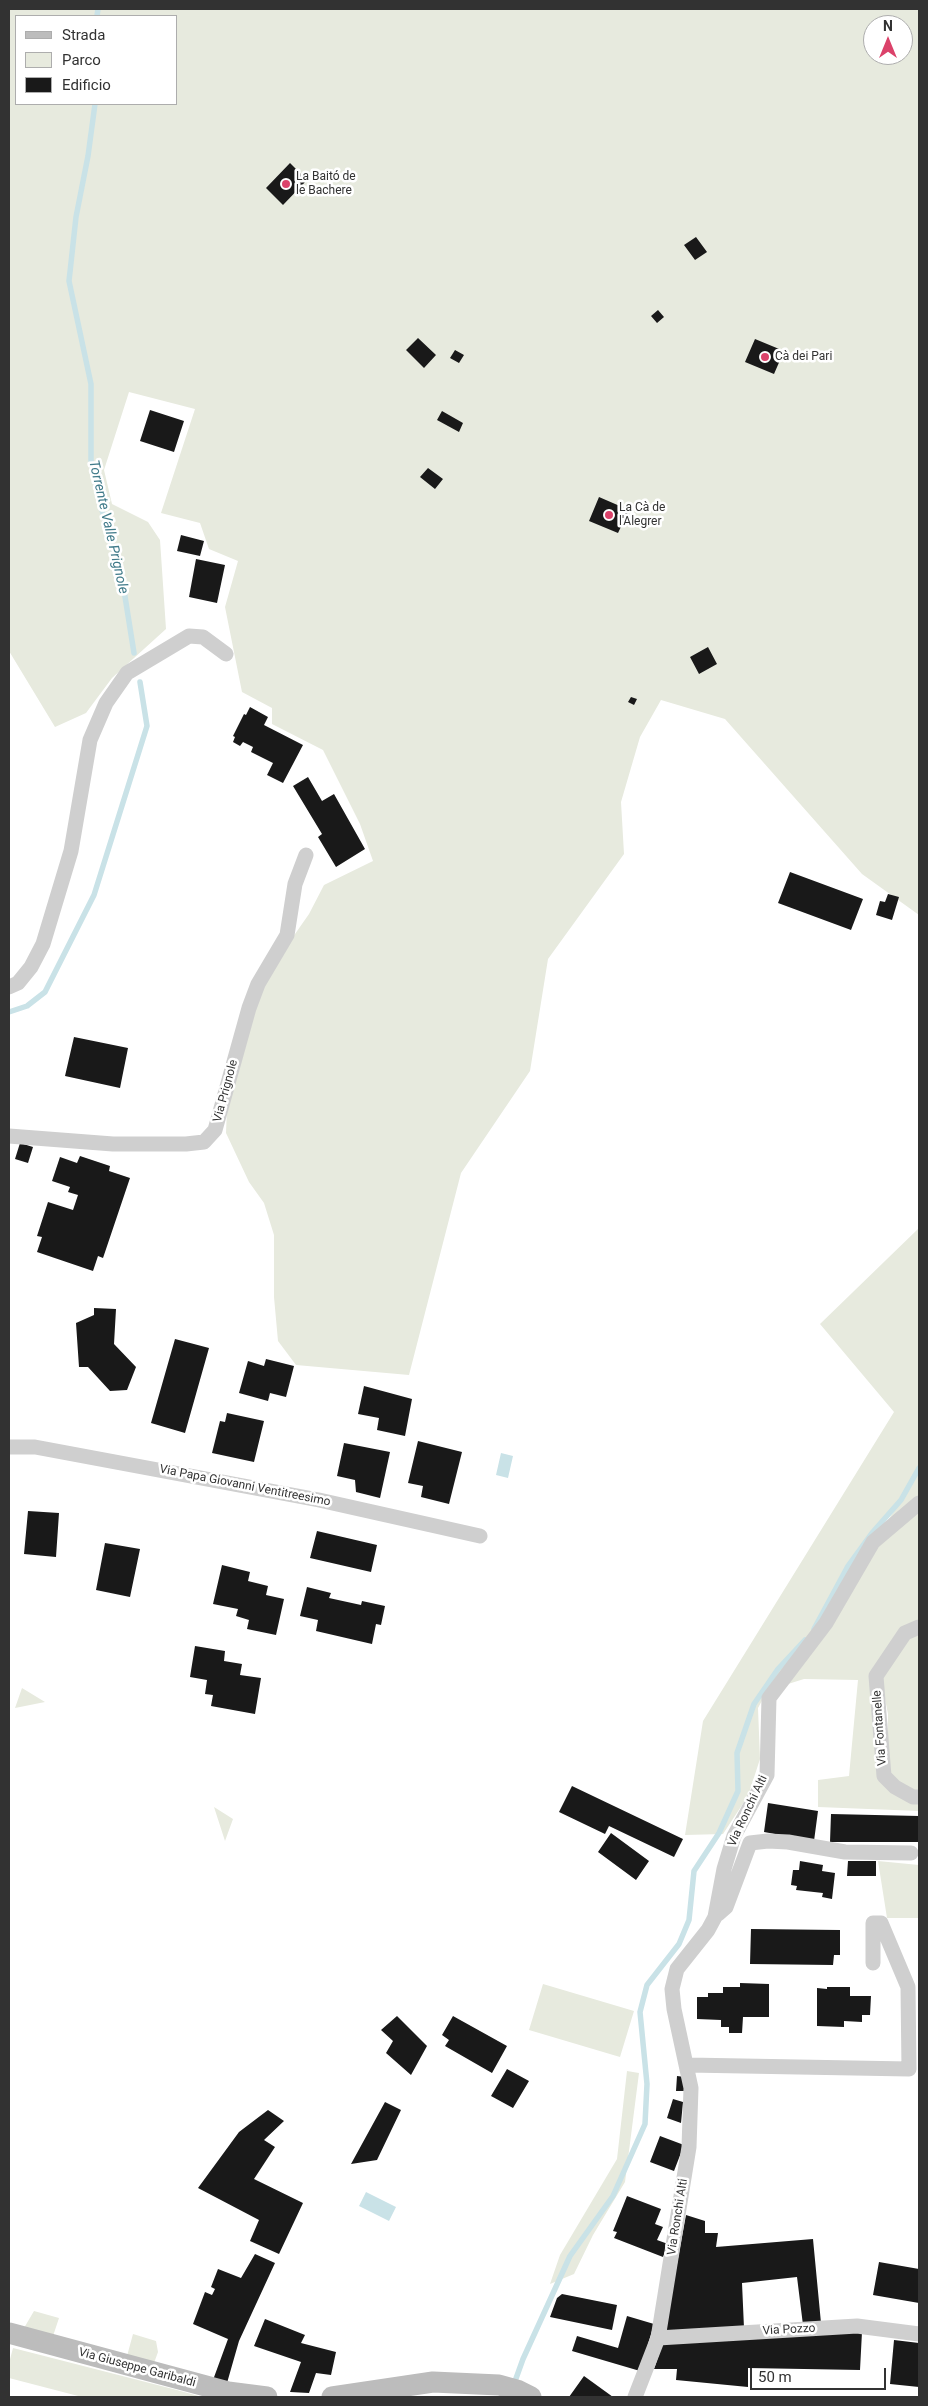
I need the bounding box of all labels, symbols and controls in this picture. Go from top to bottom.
legend [15,15,178,105]
north arrow [863,15,913,65]
text: N [883,18,893,34]
text: Strada [62,26,105,44]
text: Parco [62,51,101,69]
text: Edificio [62,76,111,94]
place label: La Baitó de le Bachere [296,170,356,198]
marker: La Baitó de le Bachere [280,178,292,190]
place label: Cà dei Pari [775,350,832,364]
marker: Cà dei Pari [759,351,771,363]
water label: Torrente Valle Prignole [84,458,132,596]
place label: La Cà de l'Alegrer [619,501,665,529]
marker: La Cà de l'Alegrer [603,509,615,521]
street label: Via Prignole [211,1058,241,1124]
street label: Via Papa Giovanni Ventitreesimo [158,1462,332,1510]
street label: Via Fontanelle [870,1690,890,1766]
street label: Via Ronchi Alti [725,1773,771,1849]
street label: Via Ronchi Alti [665,2178,691,2256]
street label: Via Pozzo [762,2321,816,2339]
street label: Via Giuseppe Garibaldi [77,2345,197,2391]
scale bar [753,2358,889,2390]
text: 50 m [758,2368,792,2386]

